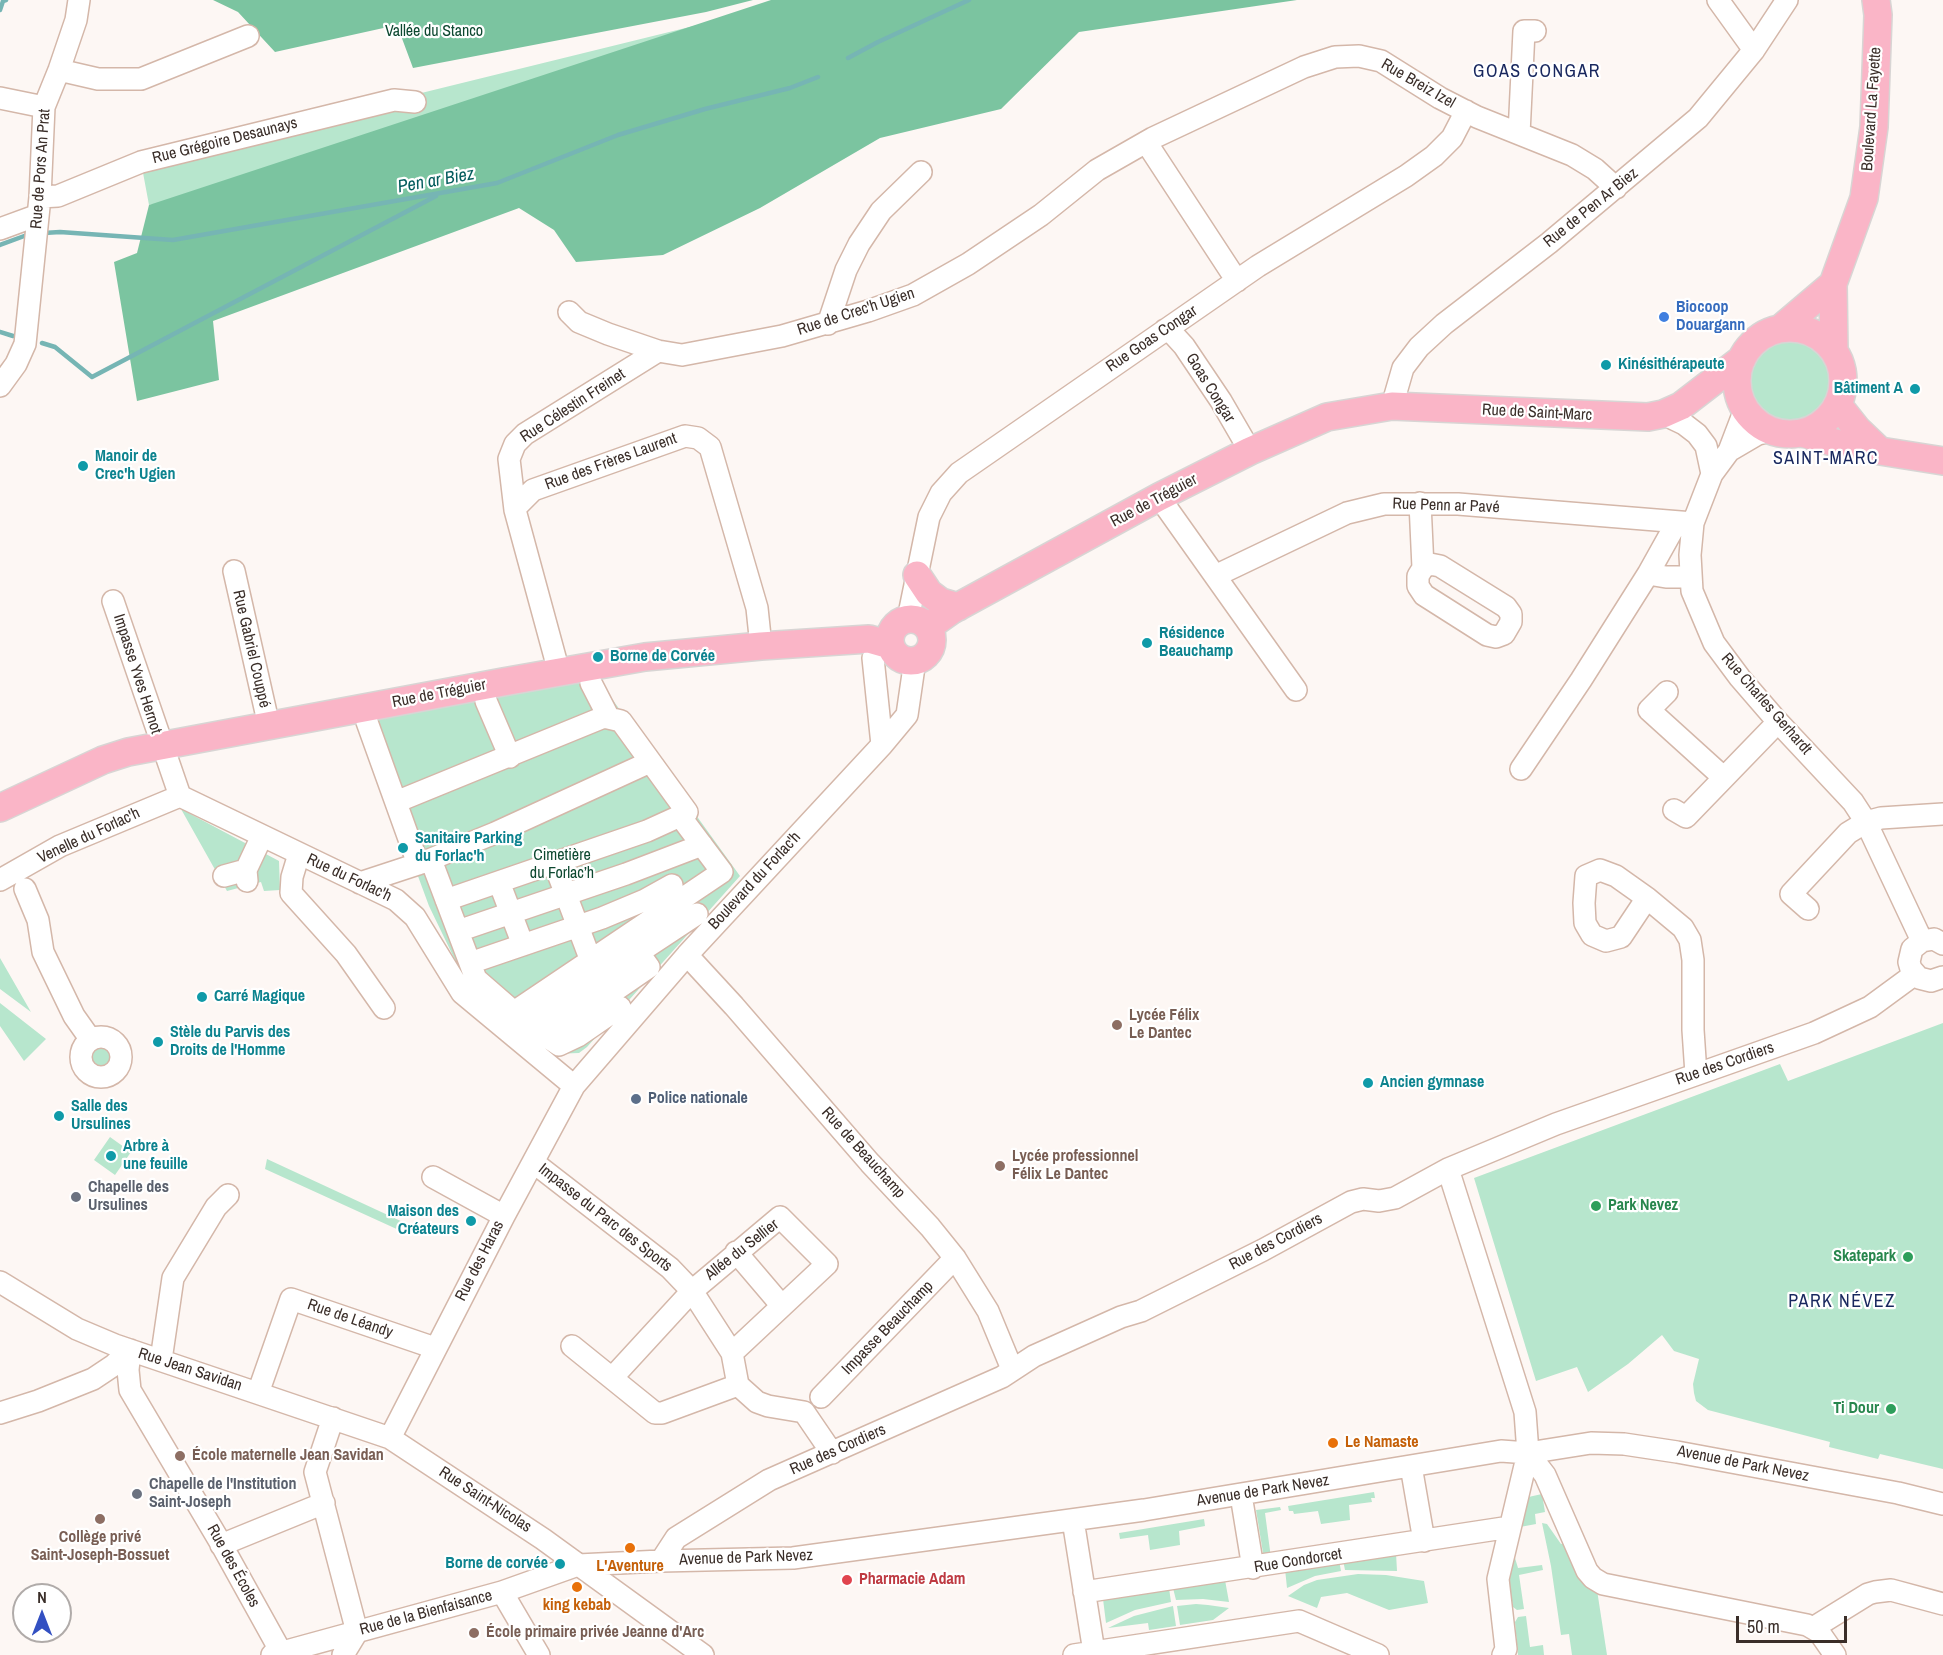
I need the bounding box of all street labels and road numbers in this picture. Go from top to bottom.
street label: Boulevard La Fayette [1858,46,1886,172]
street label: Rue Breiz Izel [1378,55,1458,113]
street label: Rue de Pors An Prat [27,108,55,230]
street label: Rue Grégoire Desaunays [151,114,299,168]
street label: Rue de Pen Ar Biez [1540,164,1642,252]
street label: Rue de Crec'h Ugien [795,284,917,340]
street label: Rue Goas Congar [1103,301,1201,377]
street label: Goas Congar [1181,350,1239,426]
street label: Rue Célestin Freinet [517,365,629,447]
street label: Rue de Saint-Marc [1482,401,1592,425]
street label: Rue des Frères Laurent [543,429,679,495]
street label: Rue de Tréguier [1108,470,1200,532]
street label: Rue Penn ar Pavé [1392,495,1500,517]
street label: Rue Gabriel Couppé [228,588,274,710]
street label: Impasse Yves Hernot [109,612,165,736]
street label: Rue Charles Gerhardt [1717,649,1815,759]
street label: Rue de Tréguier [391,676,487,712]
street label: Venelle du Forlac'h [35,804,143,868]
street label: Boulevard du Forlac'h [705,828,805,934]
street label: Rue du Forlac'h [303,850,395,906]
street label: Rue des Cordiers [1673,1038,1777,1090]
street label: Rue de Beauchamp [817,1103,909,1203]
street label: Impasse du Parc des Sports [534,1160,676,1276]
street label: Rue des Cordiers [1226,1209,1326,1275]
street label: Allée du Sellier [701,1215,783,1285]
street label: Rue des Haras [452,1218,508,1304]
street label: Impasse Beauchamp [838,1277,938,1379]
street label: Rue de Léandy [305,1295,395,1343]
street label: Rue Jean Savidan [136,1344,244,1396]
street label: Rue des Cordiers [787,1420,889,1480]
street label: Avenue de Park Nevez [1675,1442,1811,1486]
street label: Rue Saint-Nicolas [435,1463,535,1537]
street label: Avenue de Park Nevez [1195,1471,1331,1511]
street label: Rue des Écoles [202,1521,264,1611]
street label: Rue Condorcet [1253,1545,1343,1577]
street label: Avenue de Park Nevez [679,1546,813,1570]
street label: Rue de la Bienfaisance [358,1586,494,1640]

